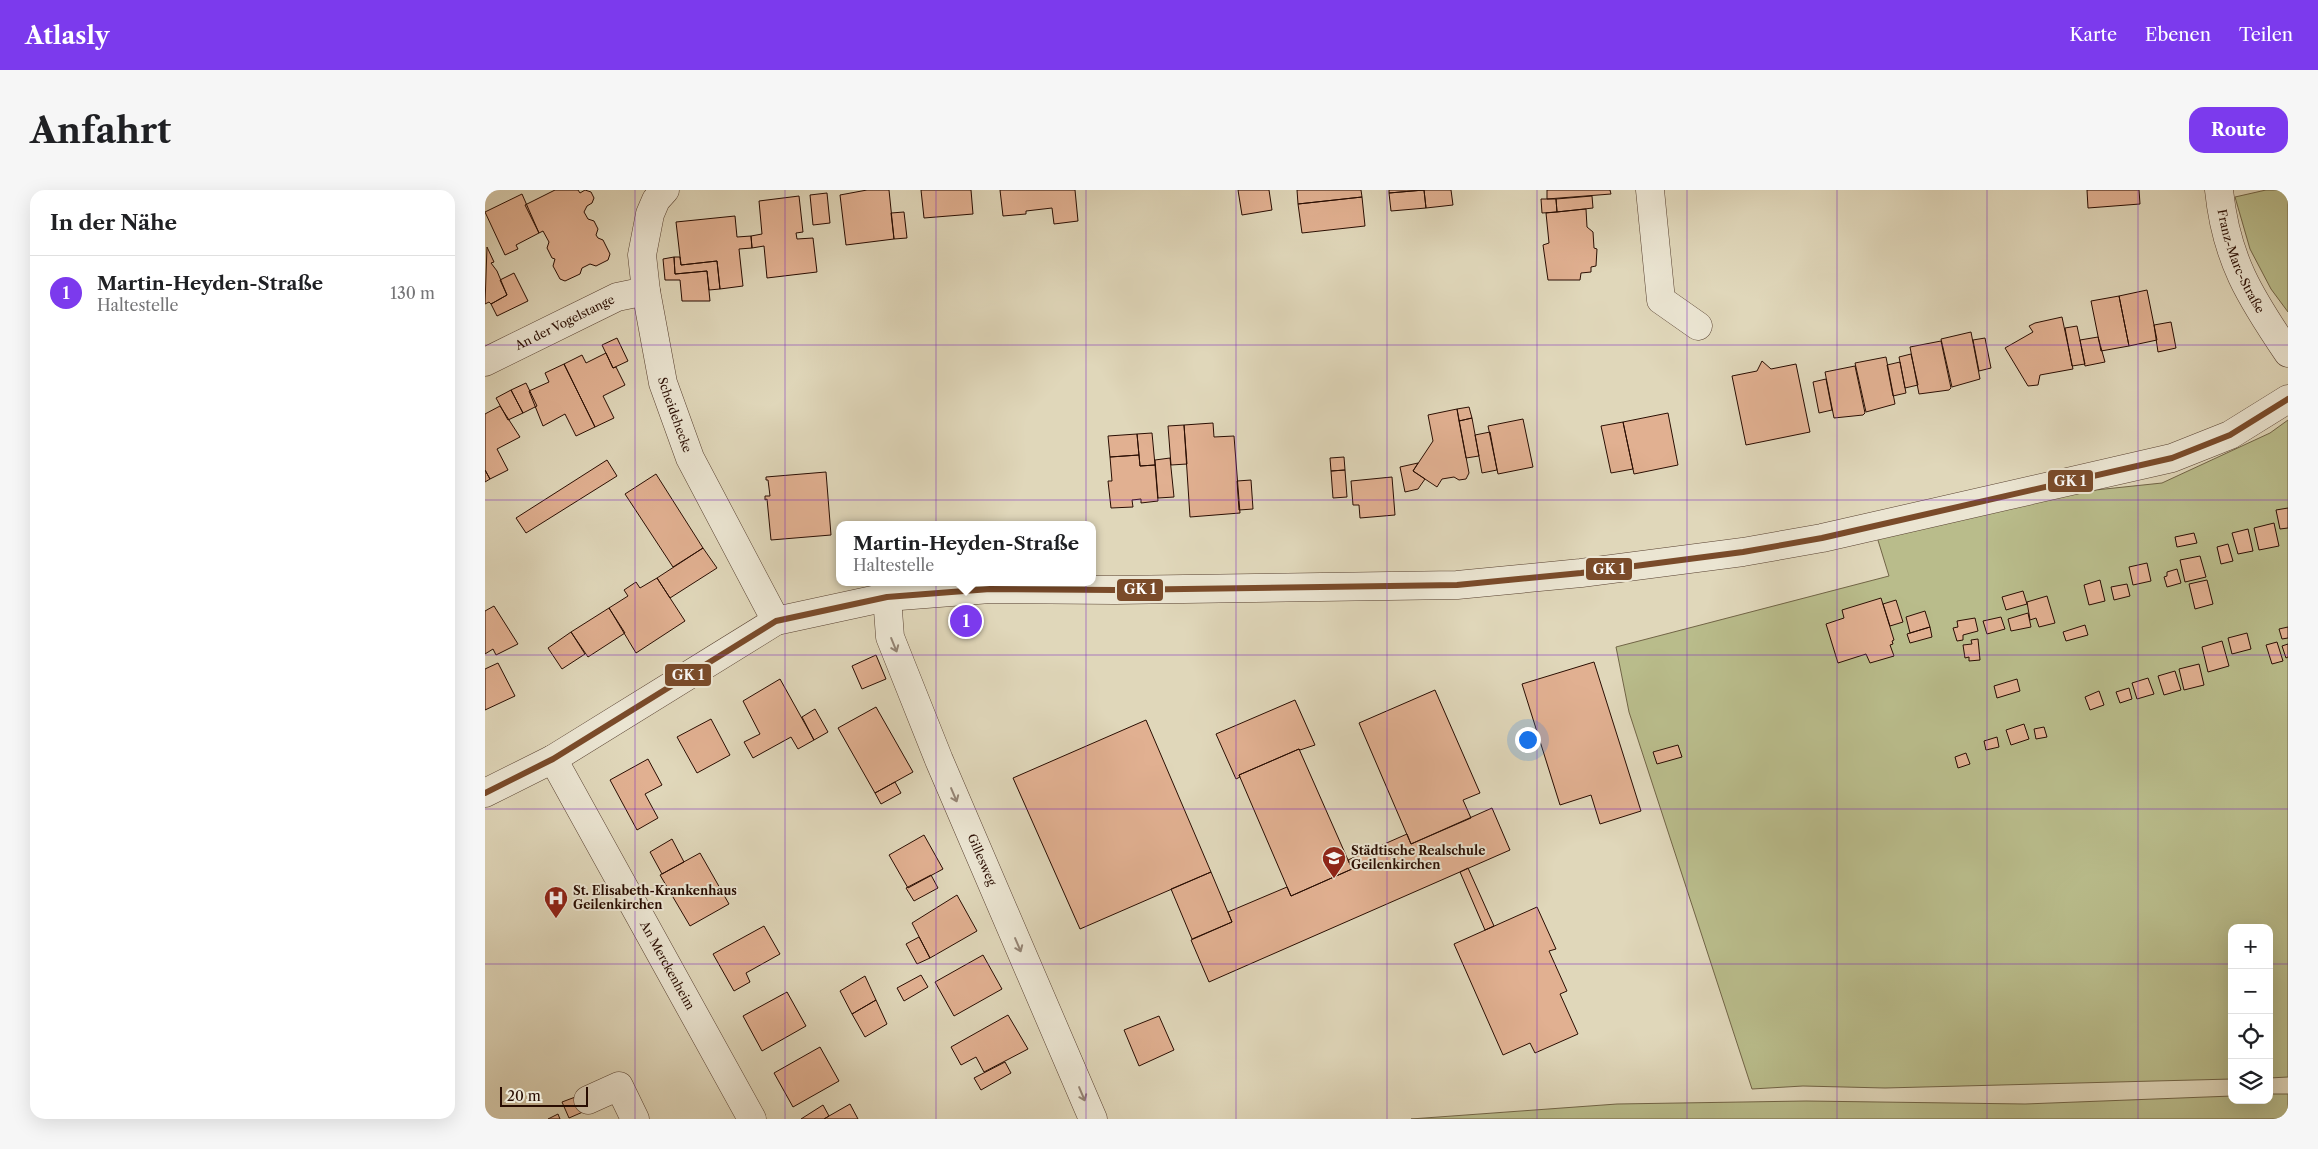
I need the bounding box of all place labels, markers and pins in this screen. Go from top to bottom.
pin: 1 [950,602,982,640]
place label: Städtische Realschule Geilenkirchen [1351,843,1485,872]
school or university icon: Städtische Realschule Geilenkirchen [1321,845,1347,879]
place label: St. Elisabeth-Krankenhaus Geilenkirchen [573,883,737,912]
hospital icon: St. Elisabeth-Krankenhaus Geilenkirchen [543,885,569,919]

